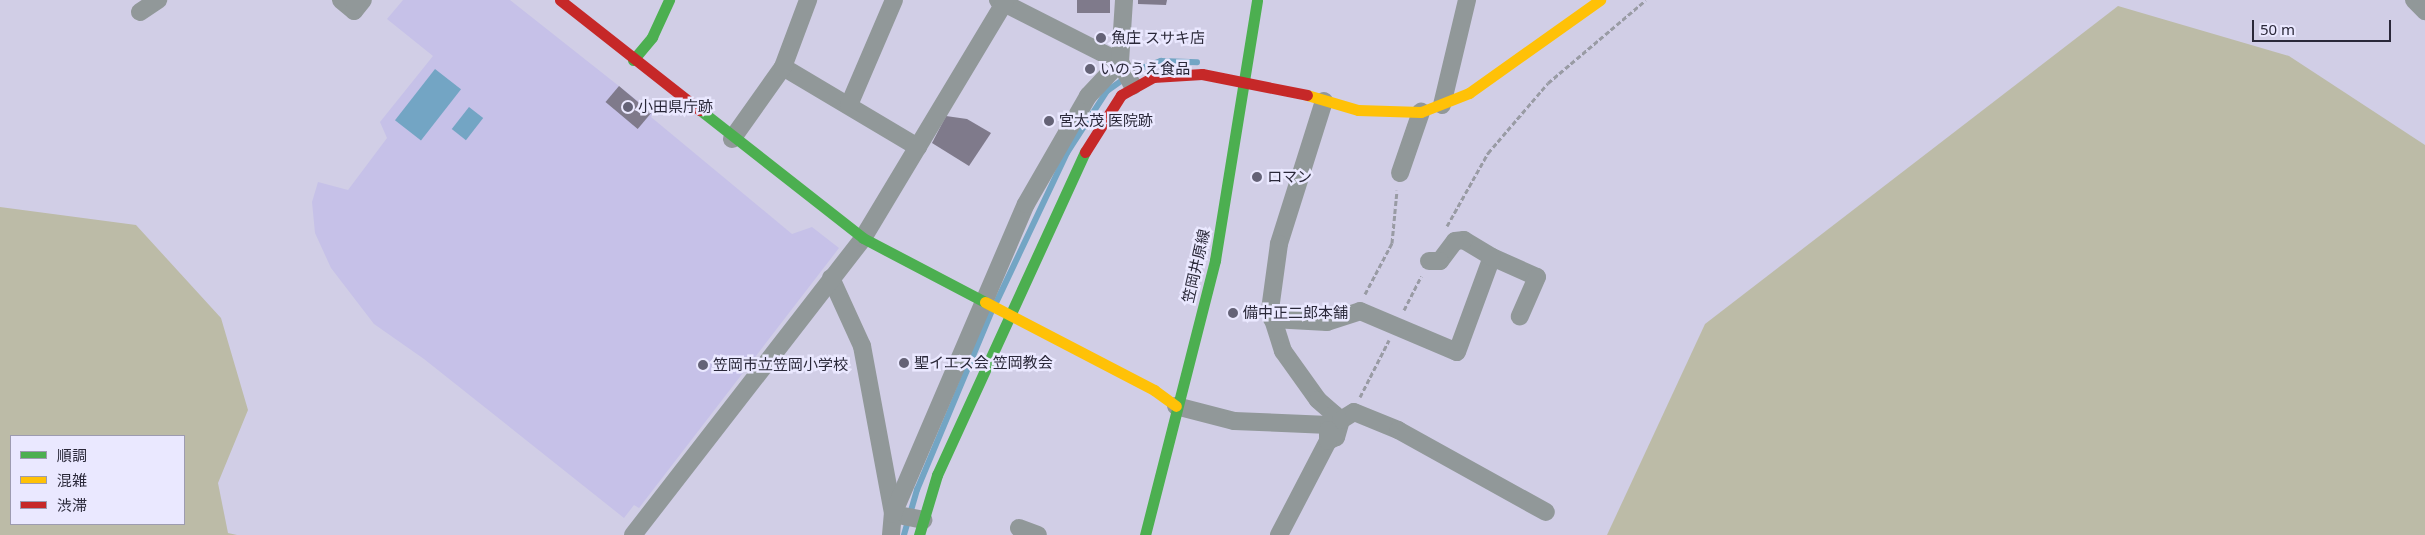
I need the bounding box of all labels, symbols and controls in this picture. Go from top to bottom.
scale bar [2255,10,2394,42]
text: 50 m [2260,19,2295,39]
place label: 魚庄 スサキ店 [1111,29,1205,47]
marker: 魚庄 スサキ店 [1095,32,1107,44]
place label: いのうえ食品 [1100,60,1190,78]
marker: いのうえ食品 [1084,63,1096,75]
place label: 小田県庁跡 [638,98,713,116]
marker: 小田県庁跡 [622,101,634,113]
place label: 宮太茂 医院跡 [1059,112,1153,130]
marker: 宮太茂 医院跡 [1043,115,1055,127]
place label: ロマン [1267,168,1312,186]
marker: ロマン [1251,171,1263,183]
street label: 笠岡井原線 [1179,227,1213,305]
place label: 備中正二郎本舗 [1243,304,1348,322]
marker: 備中正二郎本舗 [1227,307,1239,319]
place label: 聖イエス会 笠岡教会 [914,354,1053,372]
place label: 笠岡市立笠岡小学校 [713,356,848,374]
marker: 聖イエス会 笠岡教会 [898,357,910,369]
marker: 笠岡市立笠岡小学校 [697,359,709,371]
legend [10,435,185,525]
text: 順調 [57,445,87,465]
text: 混雑 [57,470,87,490]
text: 渋滞 [57,495,87,515]

